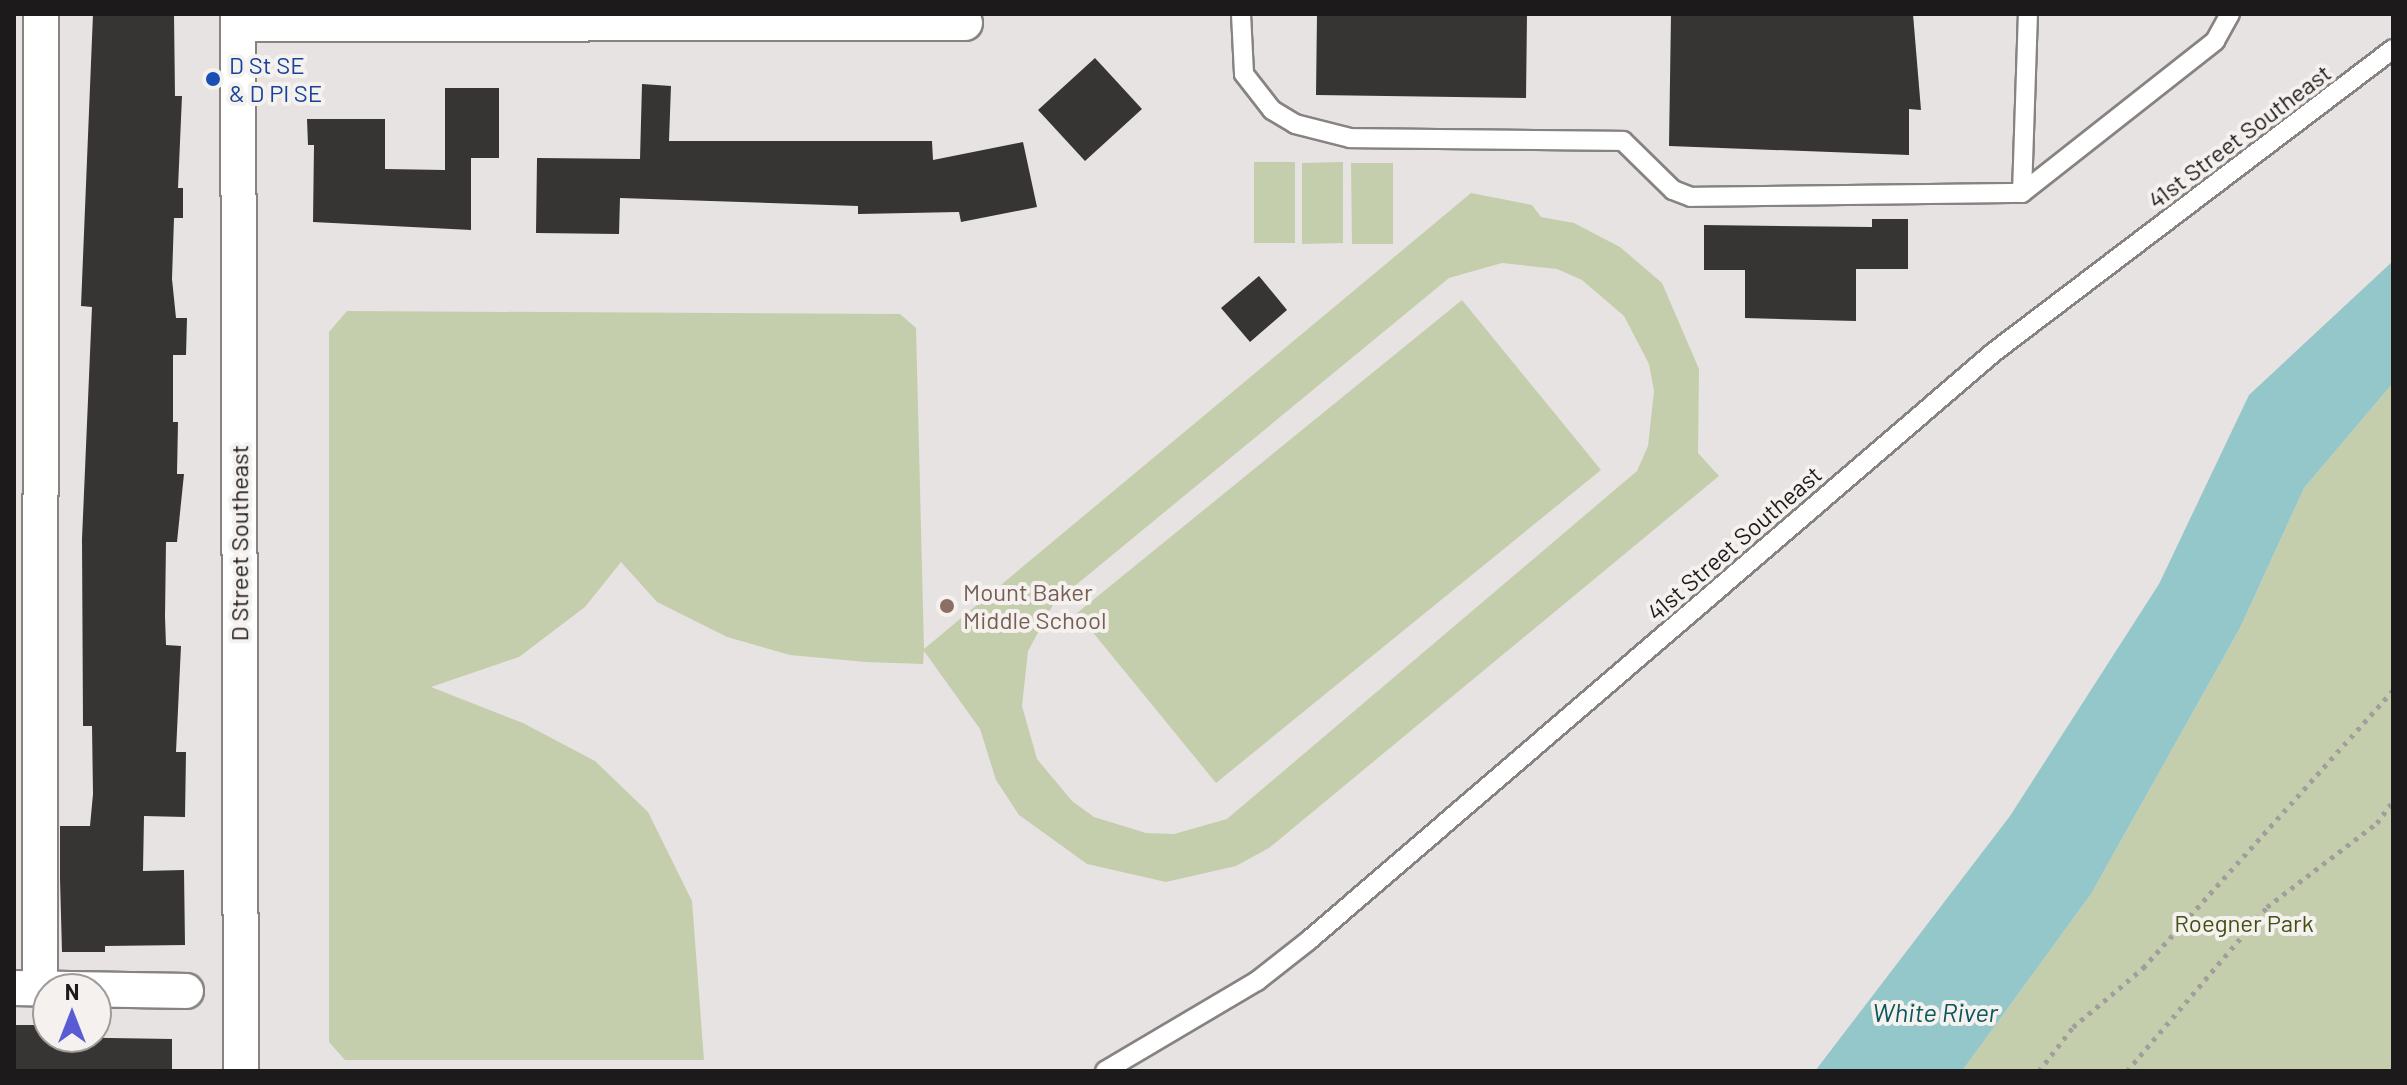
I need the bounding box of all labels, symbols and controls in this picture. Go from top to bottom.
place label: D St SE & D Pl SE [229,51,322,107]
street label: 41st Street Southeast [2142,58,2336,214]
marker: D St SE & D Pl SE [204,70,222,88]
street label: D Street Southeast [225,445,253,641]
street label: 41st Street Southeast [1641,459,1827,627]
place label: Mount Baker Middle School [963,578,1107,634]
marker: Mount Baker Middle School [938,597,956,615]
park label: Roegner Park [2174,909,2314,937]
north arrow [32,973,112,1053]
text: N [65,978,79,1004]
water label: White River [1872,996,1998,1028]

